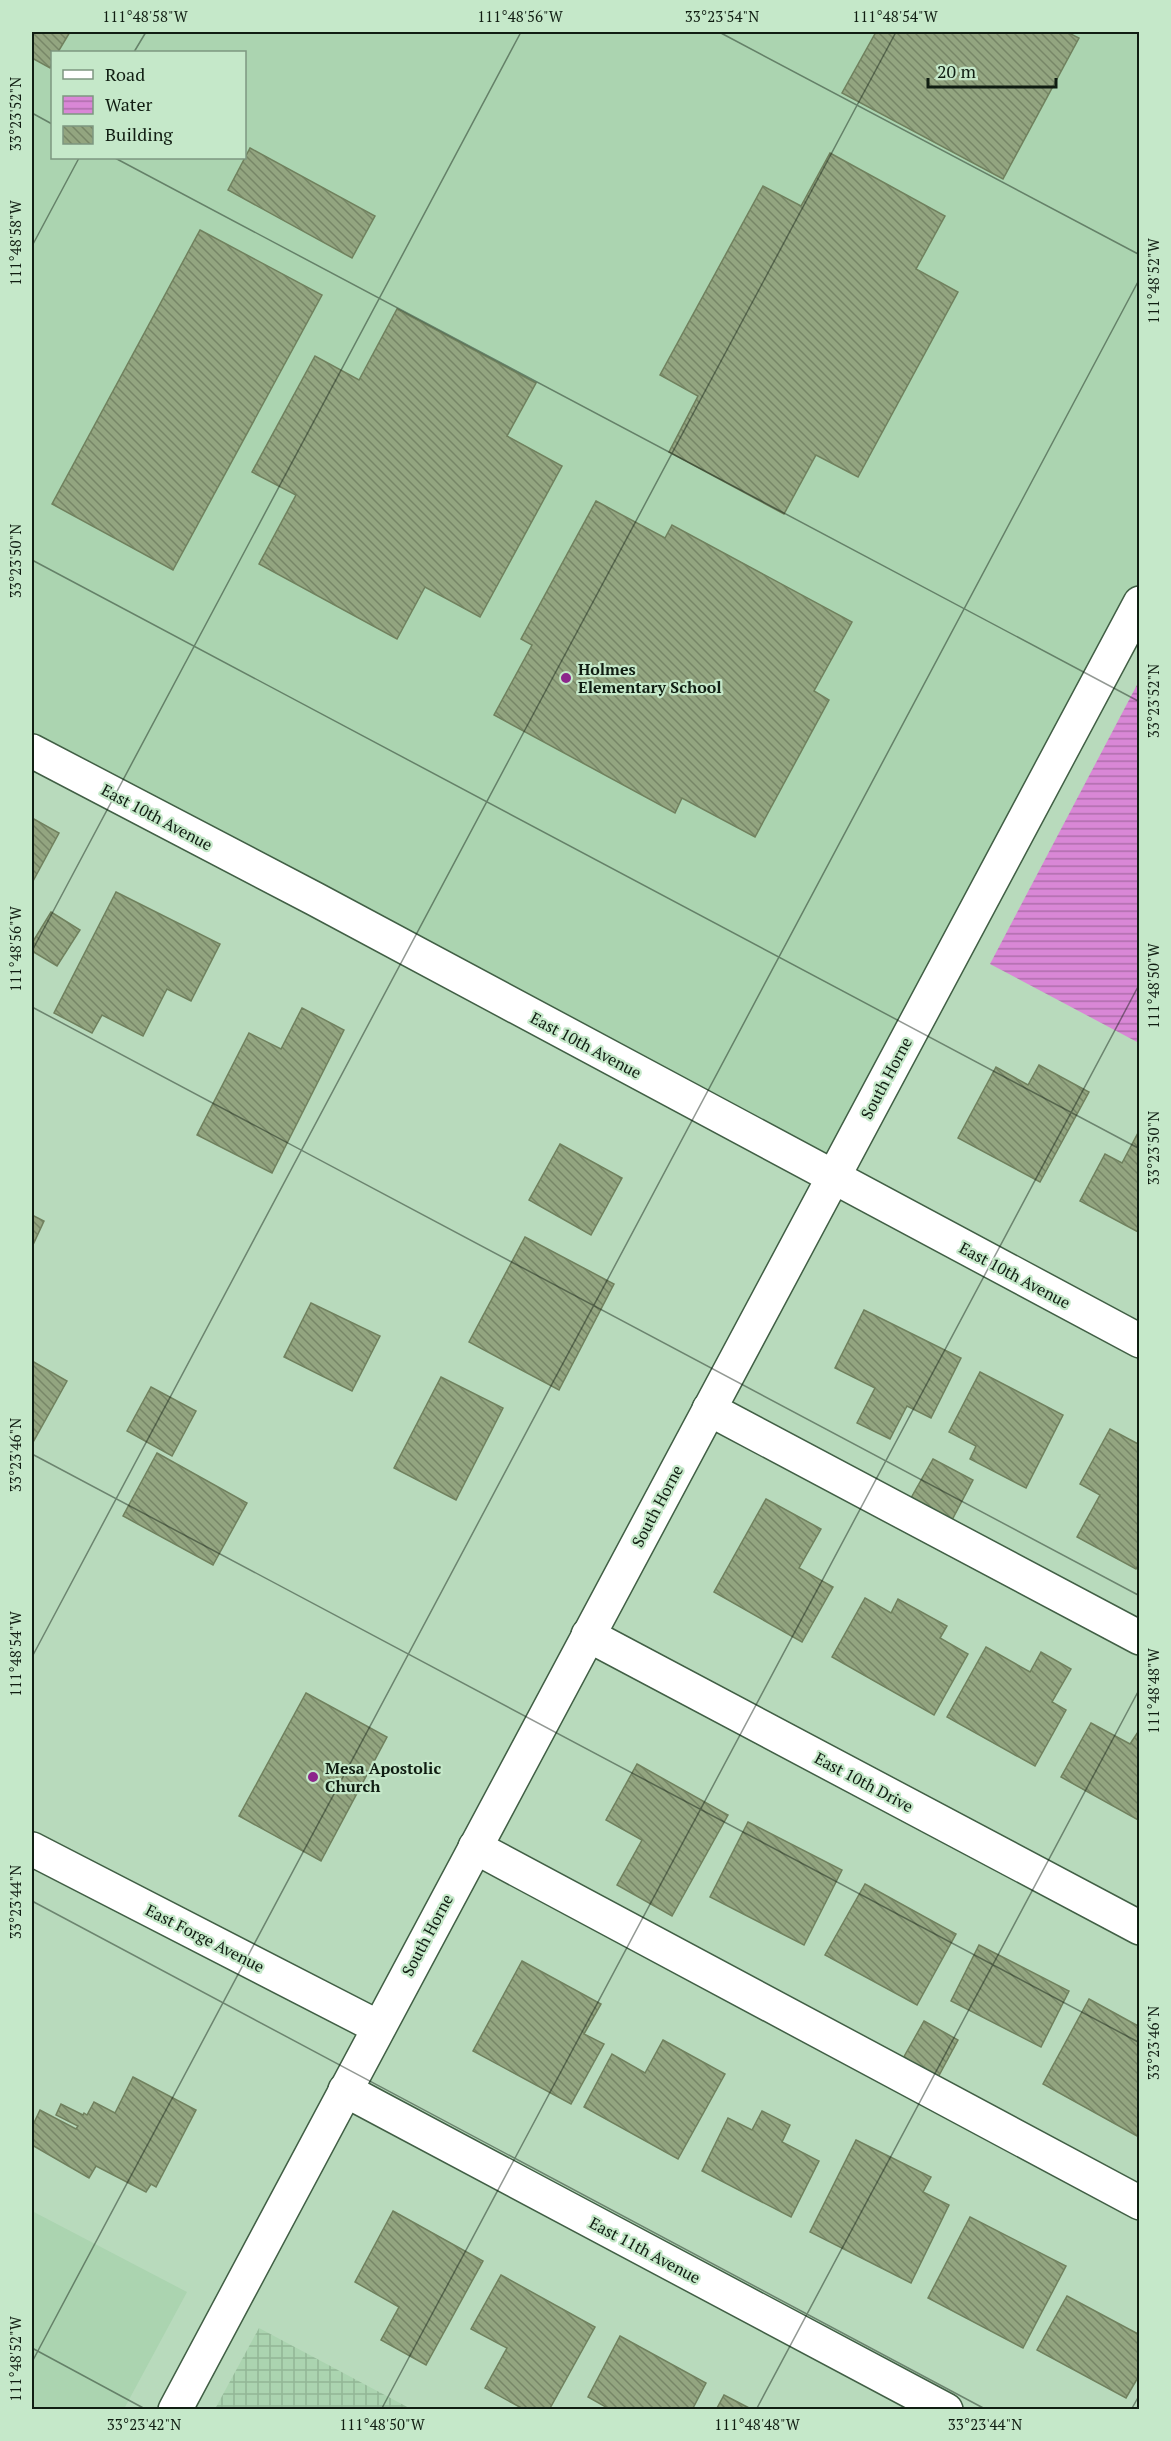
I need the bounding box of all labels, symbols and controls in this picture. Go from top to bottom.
text: 111°48'58"W [102,6,189,26]
text: 111°48'56"W [477,6,564,26]
text: 33°23'54"N [685,6,759,26]
text: 111°48'54"W [852,6,939,26]
legend [51,51,246,159]
scale bar [928,51,1056,89]
text: 20 m [937,59,977,83]
text: Road [105,62,145,86]
text: 33°23'52"N [5,77,25,151]
text: Water [105,92,152,116]
text: Building [105,122,173,146]
text: 111°48'58"W [5,199,25,286]
text: 111°48'52"W [1143,237,1163,324]
text: 33°23'50"N [5,524,25,598]
place label: Holmes Elementary School [578,658,722,698]
text: 33°23'52"N [1143,664,1163,738]
marker: Holmes Elementary School [559,671,573,685]
street label: East 10th Avenue [98,779,216,855]
text: 111°48'56"W [5,905,25,992]
text: 111°48'50"W [1143,942,1163,1029]
street label: East 10th Avenue [527,1007,645,1083]
street label: South Horne [855,1033,917,1123]
text: 33°23'50"N [1143,1111,1163,1185]
street label: East 10th Avenue [956,1237,1074,1313]
text: 33°23'46"N [5,1418,25,1492]
street label: South Horne [626,1461,688,1551]
text: 111°48'54"W [5,1610,25,1697]
text: 111°48'48"W [1143,1647,1163,1734]
street label: East 10th Drive [811,1747,917,1817]
place label: Mesa Apostolic Church [325,1757,441,1797]
marker: Mesa Apostolic Church [306,1770,320,1784]
text: 33°23'44"N [5,1865,25,1939]
street label: South Horne [396,1890,458,1980]
street label: East Forge Avenue [142,1899,268,1977]
text: 33°23'46"N [1143,2006,1163,2080]
street label: East 11th Avenue [586,2212,704,2288]
text: 111°48'52"W [5,2315,25,2402]
text: 33°23'42"N [107,2414,181,2434]
text: 111°48'50"W [339,2414,426,2434]
text: 111°48'48"W [714,2414,801,2434]
text: 33°23'44"N [948,2414,1022,2434]

